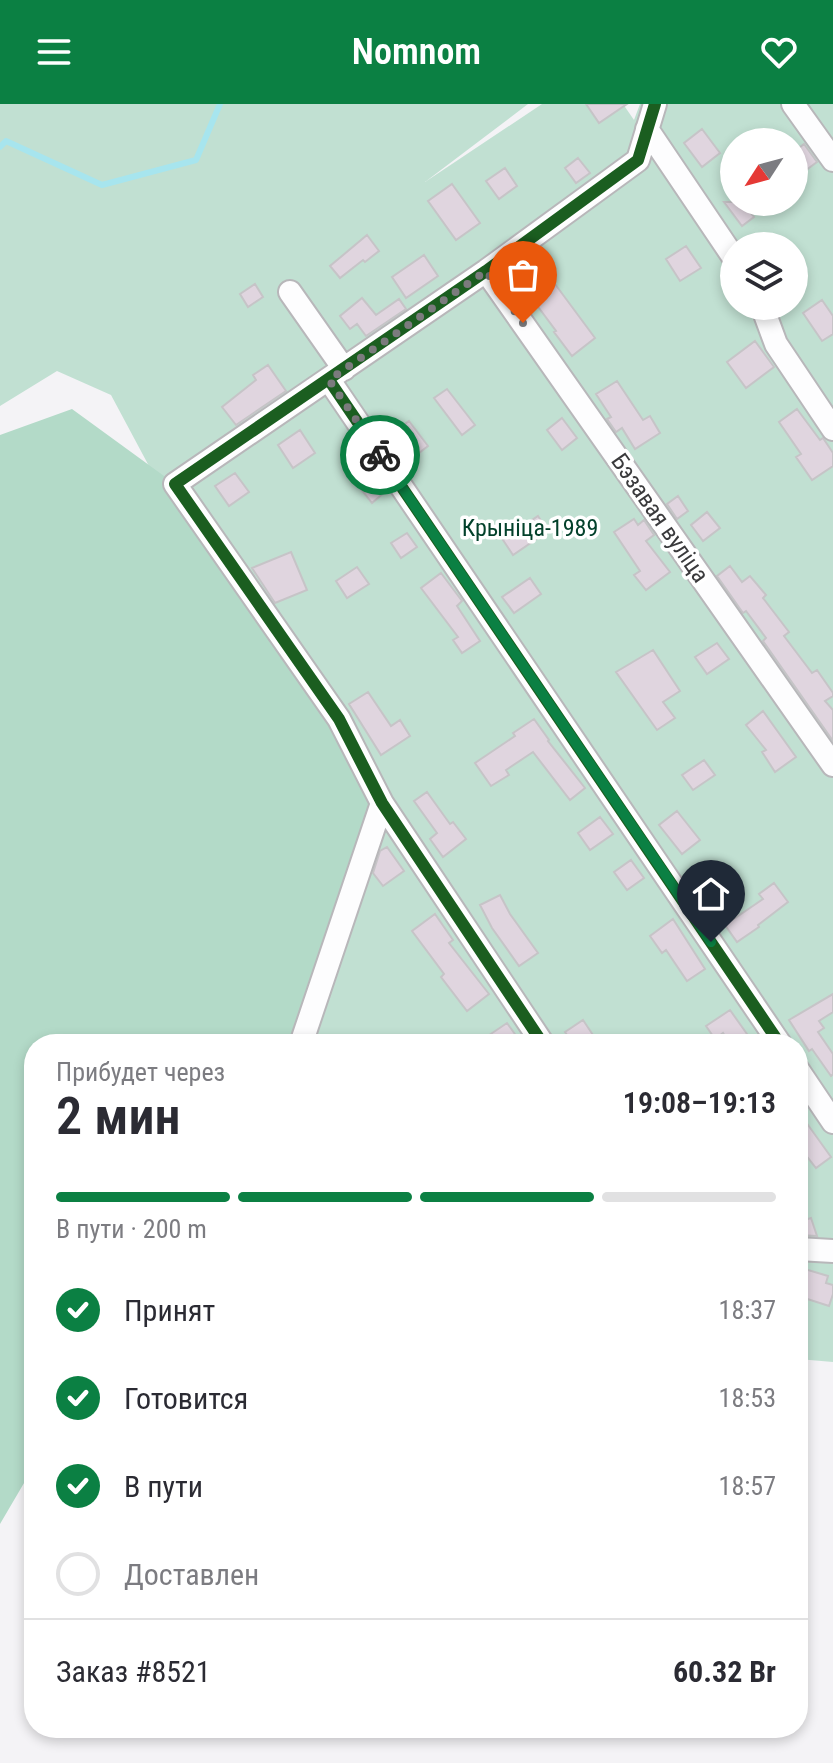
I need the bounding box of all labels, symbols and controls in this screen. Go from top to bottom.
icon: menu [32,30,76,74]
icon: heart [757,30,801,74]
text: Nomnom [352,31,481,73]
north arrow [720,128,808,216]
map controls [720,128,808,320]
button: layers [720,232,808,320]
pin [489,241,557,323]
icon: bag [501,253,545,297]
courier [340,415,420,495]
icon: bike [358,433,402,477]
street label: Бэзавая вуліца [605,448,715,588]
park label: Крыніца-1989 [462,514,598,542]
pin [677,860,745,942]
icon: home [689,872,733,916]
text: Прибудет через [56,1057,225,1087]
text: 19:08–19:13 [623,1085,776,1120]
text: 2 мин [56,1086,181,1147]
text: В пути · 200 m [56,1214,207,1244]
icon: check [56,1288,100,1332]
text: Принят [124,1293,215,1328]
text: 18:37 [719,1295,776,1325]
icon: check [56,1376,100,1420]
text: Готовится [124,1381,248,1416]
text: 18:53 [719,1383,776,1413]
icon: check [56,1464,100,1508]
text: В пути [124,1469,203,1504]
text: 18:57 [719,1471,776,1501]
text: Доставлен [124,1557,259,1592]
text: Заказ #8521 [56,1654,211,1689]
text: 60.32 Br [673,1654,776,1689]

